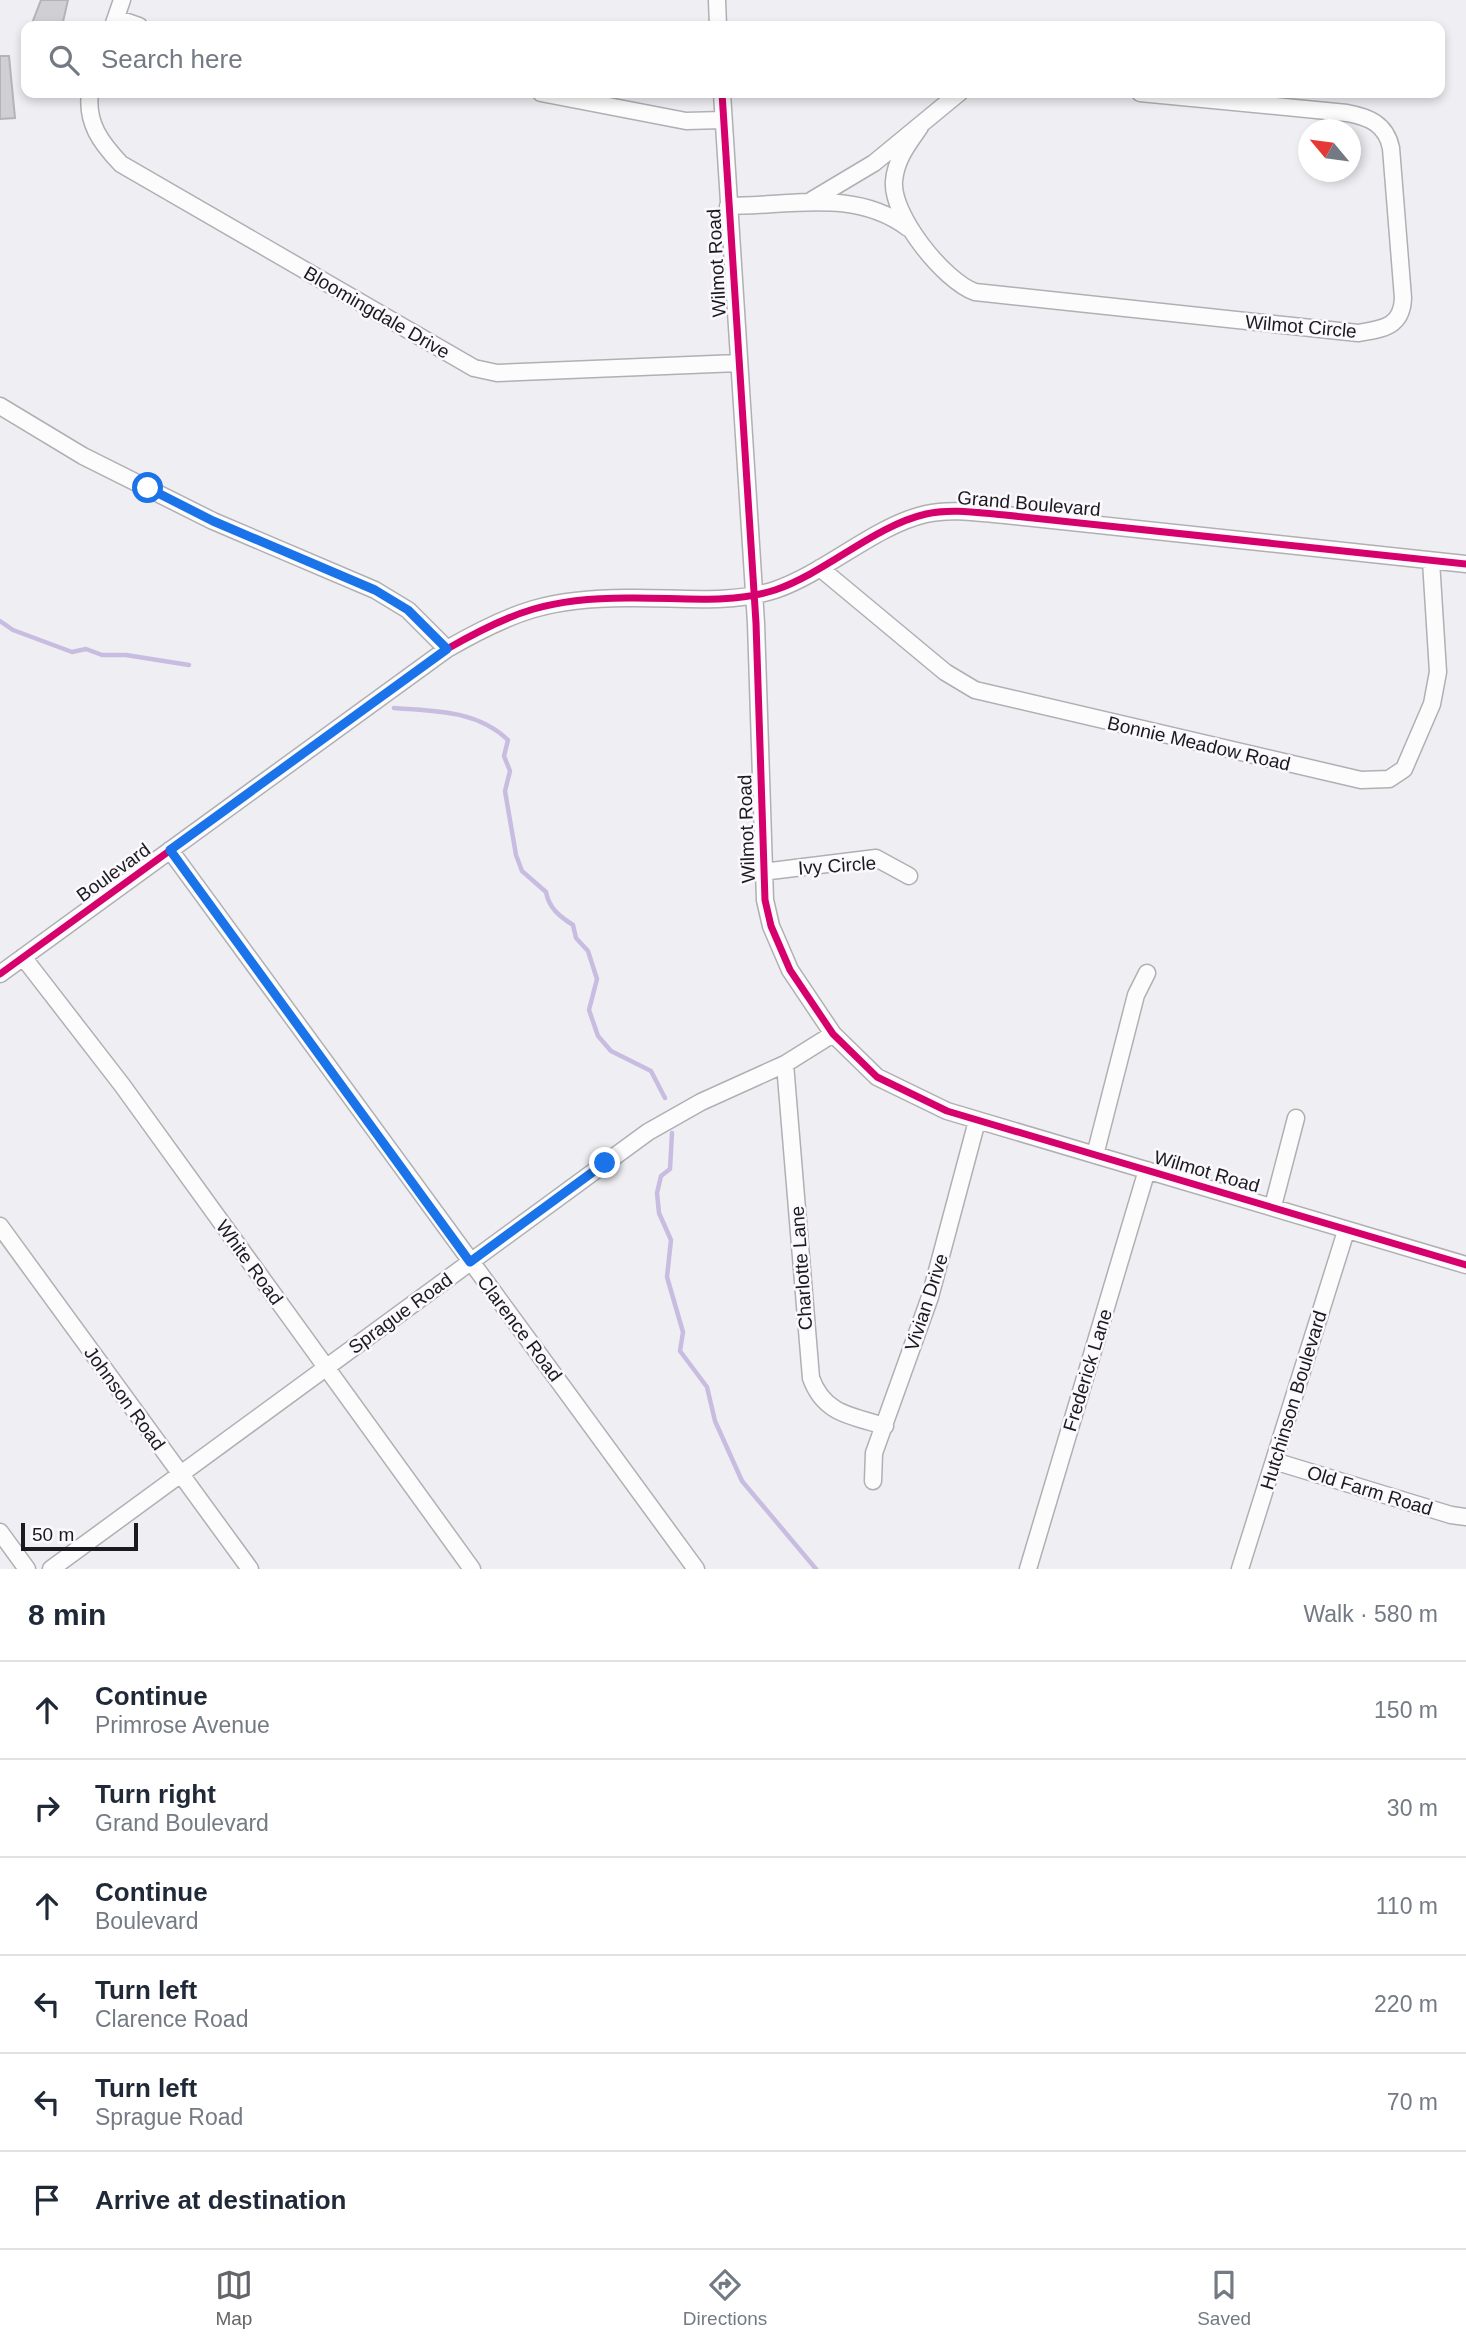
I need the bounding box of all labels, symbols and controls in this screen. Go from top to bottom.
search box [21,21,1445,98]
icon: search [45,41,83,79]
text: Search here [101,44,243,74]
north arrow [1298,119,1361,182]
street label: Wilmot Road [703,208,730,318]
street label: Bloomingdale Drive [300,262,453,363]
street label: Wilmot Circle [1244,311,1358,342]
route start [132,472,163,503]
street label: Grand Boulevard [956,487,1101,520]
street label: Bonnie Meadow Road [1105,712,1292,775]
street label: Wilmot Road [734,774,759,884]
street label: Boulevard [73,839,154,906]
street label: Ivy Circle [797,852,877,879]
street label: Wilmot Road [1152,1146,1262,1197]
route end [589,1147,620,1178]
street label: Charlotte Lane [787,1205,816,1331]
street label: White Road [212,1216,287,1309]
street label: Vivian Drive [901,1251,952,1353]
street label: Sprague Road [345,1269,456,1358]
street label: Clarence Road [473,1271,566,1385]
street label: Frederick Lane [1059,1306,1116,1434]
street label: Hutchinson Boulevard [1256,1308,1331,1492]
street label: Johnson Road [80,1343,169,1454]
street label: Old Farm Road [1305,1461,1435,1520]
scale bar [21,1520,138,1552]
text: 50 m [32,1524,74,1545]
text: 8 min [28,1598,106,1631]
text: Walk · 580 m [1303,1601,1438,1627]
text: Continue [95,1681,208,1711]
icon: ahead [28,1691,66,1729]
text: 150 m [1374,1697,1438,1723]
text: Primrose Avenue [95,1712,270,1738]
text: Turn right [95,1779,216,1809]
icon: right [28,1789,66,1827]
text: 30 m [1387,1795,1438,1821]
text: Grand Boulevard [95,1810,269,1836]
text: Continue [95,1877,208,1907]
icon: ahead [28,1887,66,1925]
text: 110 m [1376,1893,1438,1919]
text: Boulevard [95,1908,199,1934]
text: Turn left [95,1975,197,2005]
icon: left [28,1985,66,2023]
text: 220 m [1374,1991,1438,2017]
text: Clarence Road [95,2006,248,2032]
text: Turn left [95,2073,197,2103]
icon: left [28,2083,66,2121]
text: 70 m [1387,2089,1438,2115]
text: Sprague Road [95,2104,243,2130]
icon: arrive [28,2181,66,2219]
text: Arrive at destination [95,2185,346,2215]
tab: Map [215,2266,253,2330]
tab: Directions [683,2266,767,2330]
tab: Saved [1197,2266,1251,2330]

